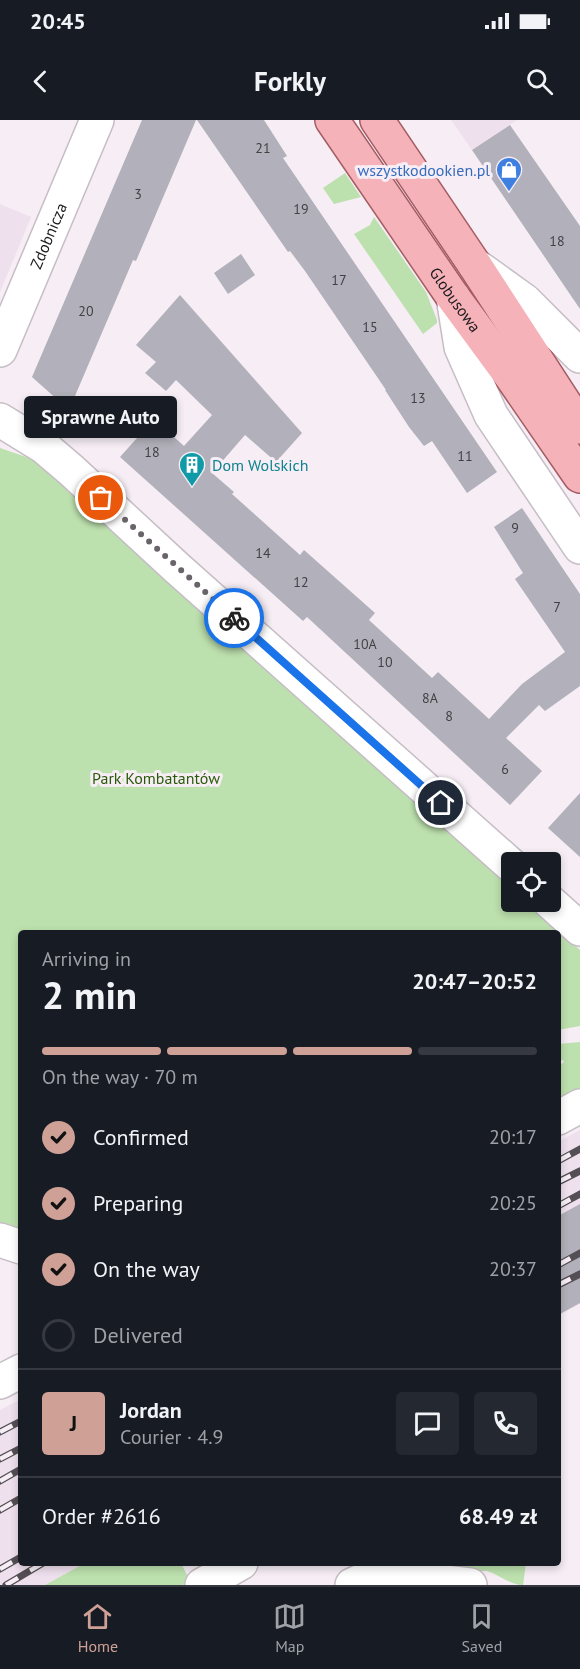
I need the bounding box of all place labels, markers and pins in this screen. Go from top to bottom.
shop icon: wszystkodookien.pl [494,155,524,193]
place label: wszystkodookien.pl [358,160,490,180]
callout: Sprawne Auto [24,396,178,438]
building icon: Dom Wolskich [177,450,207,488]
place label: Dom Wolskich [212,455,308,475]
pin [75,472,126,523]
pin [415,777,466,828]

